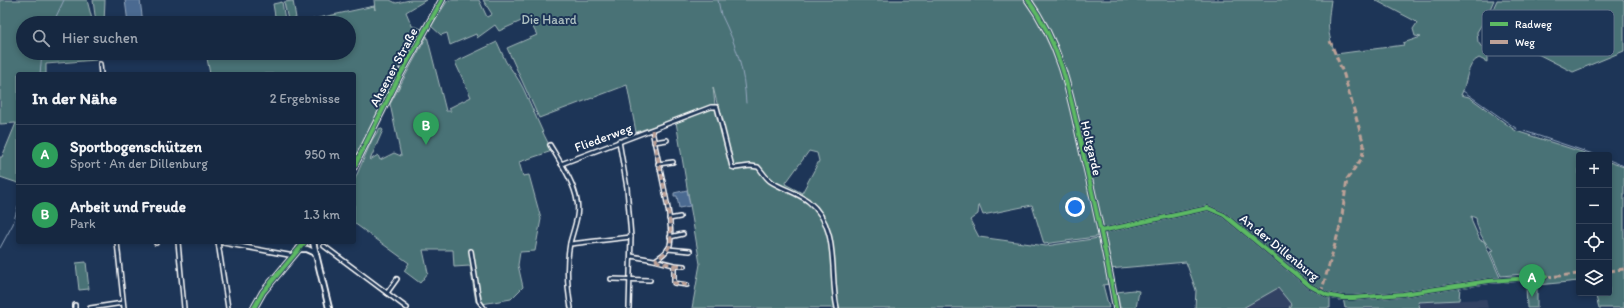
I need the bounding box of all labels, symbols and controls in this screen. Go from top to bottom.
legend [1482,10,1614,56]
park label: Die Haard [521,12,577,27]
search box [16,16,356,60]
text: Radweg [1515,18,1552,31]
street label: Ahsener Straße [366,25,421,109]
icon: search [30,27,52,49]
text: Hier suchen [62,29,138,47]
text: Weg [1515,36,1535,49]
text: In der Nähe [32,88,117,108]
text: 2 Ergebnisse [270,91,340,106]
pin: B [413,112,439,145]
street label: Holtgarde [1078,119,1105,177]
street label: Fliederweg [572,120,634,155]
text: Sportbogenschützen [70,138,202,156]
text: A [41,147,49,162]
text: 950 m [305,147,340,162]
map controls [1576,152,1612,296]
button: + [1576,152,1612,188]
text: Sport · An der Dillenburg [70,156,208,171]
button: − [1576,188,1612,224]
your location [1065,197,1085,217]
text: Arbeit und Freude [70,198,186,216]
text: B [41,207,49,222]
text: 1.3 km [304,207,340,222]
street label: An der Dillenburg [1237,211,1323,284]
text: Park [70,216,96,231]
button: locate [1576,224,1612,260]
button: layers [1576,260,1612,296]
pin: A [1519,264,1545,297]

